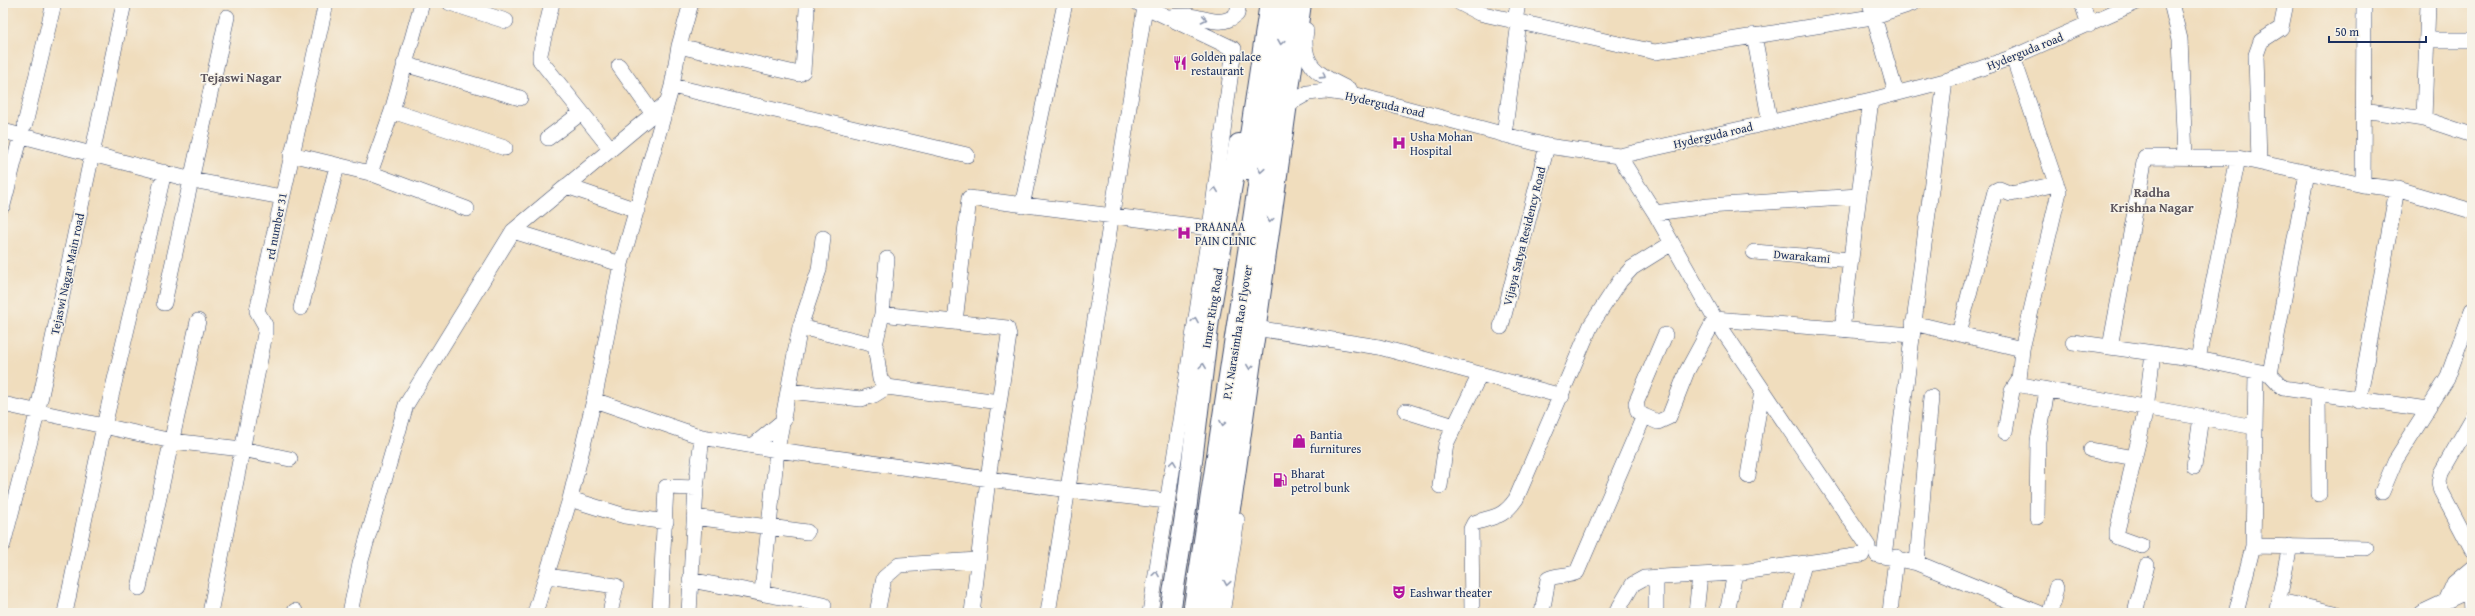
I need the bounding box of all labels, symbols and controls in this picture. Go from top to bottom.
one-way arrow [1201,15,1207,23]
scale bar [2329,18,2426,44]
text: 50 m [2335,23,2359,40]
street label: Hyderguda road [1984,28,2066,74]
one-way arrow [1277,38,1286,45]
place label: Golden palace restaurant [1191,48,1261,79]
restaurant icon: Golden palace restaurant [1172,55,1188,71]
district label: Tejaswi Nagar [201,68,281,87]
one-way arrow [1319,71,1326,79]
street label: Hyderguda road [1344,87,1427,122]
street label: Hyderguda road [1672,117,1755,152]
place label: Usha Mohan Hospital [1410,128,1473,159]
hospital icon: Usha Mohan Hospital [1391,135,1407,151]
street label: Vijaya Satya Residency Road [1499,164,1550,307]
one-way arrow [1257,167,1266,173]
district label: Radha Krishna Nagar [2110,183,2194,217]
one-way arrow [1210,187,1219,193]
street label: rd number 31 [261,191,291,261]
street label: Tejaswi Nagar Main road [46,211,88,336]
one-way arrow [1266,217,1275,223]
place label: PRAANAA PAIN CLINIC [1195,218,1257,249]
hospital icon: PRAANAA PAIN CLINIC [1176,225,1192,241]
street label: Dwarakami [1773,245,1832,267]
street label: P.V. Narasimha Rao Flyover [1218,264,1256,400]
street label: Inner Ring Road [1197,266,1227,349]
one-way arrow [1190,317,1199,323]
one-way arrow [1199,363,1208,369]
one-way arrow [1246,364,1255,370]
one-way arrow [1219,420,1228,426]
place label: Bantia furnitures [1310,426,1362,457]
shop icon: Bantia furnitures [1291,433,1307,449]
one-way arrow [1168,460,1177,466]
place label: Bharat petrol bunk [1291,465,1351,496]
fuel station icon: Bharat petrol bunk [1272,472,1288,488]
one-way arrow [1151,571,1160,578]
one-way arrow [1223,580,1232,586]
theatre icon: Eashwar theater [1391,584,1407,600]
place label: Eashwar theater [1410,584,1492,601]

